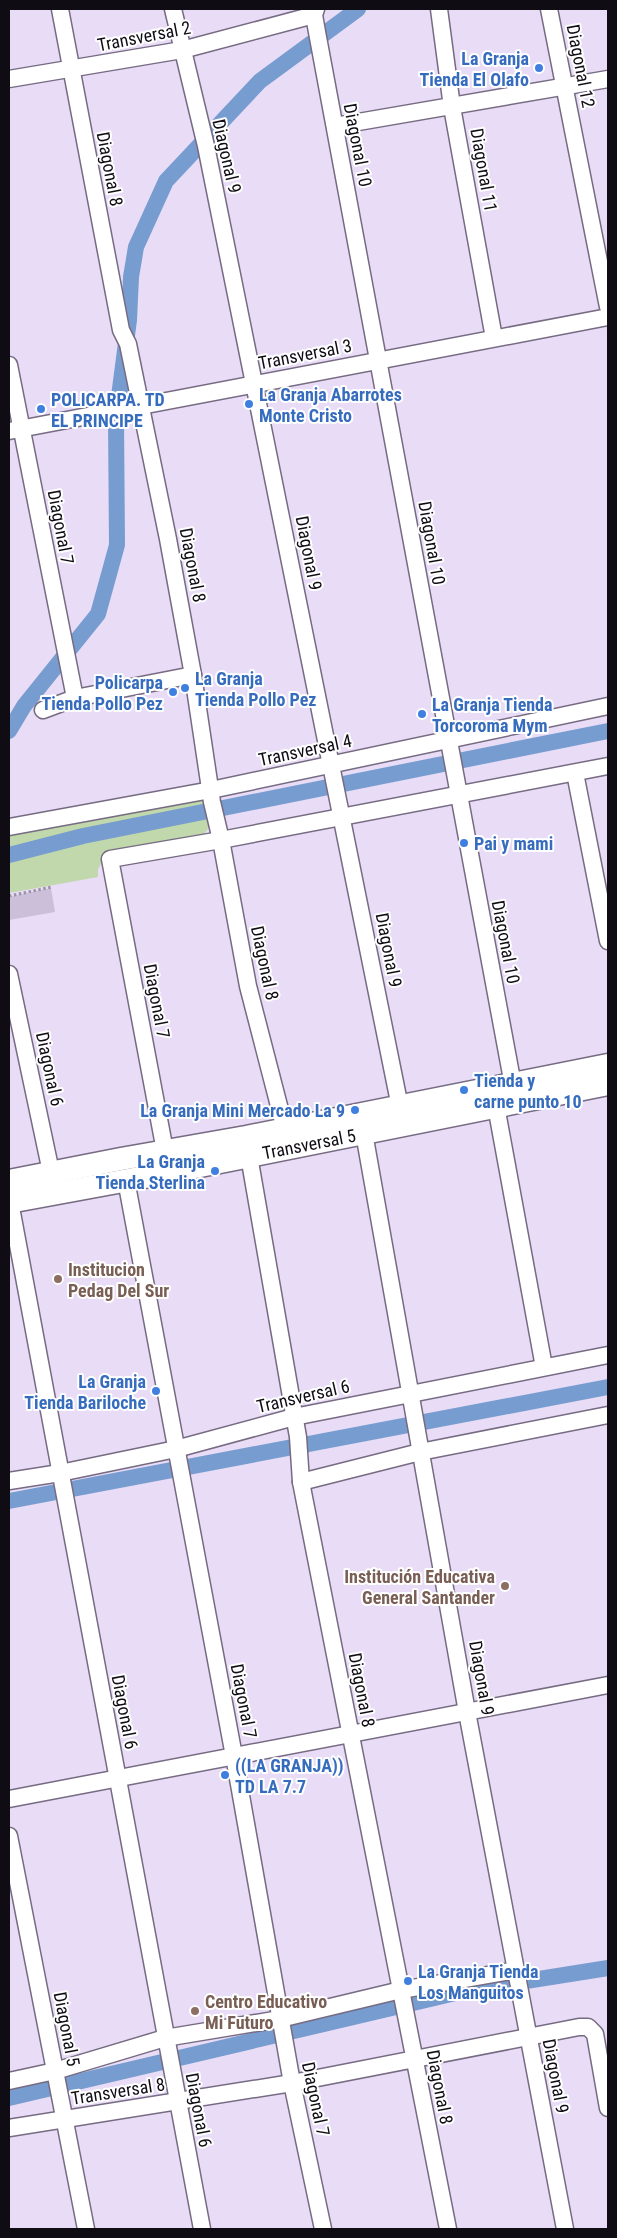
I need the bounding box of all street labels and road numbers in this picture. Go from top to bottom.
street label: Transversal 2 [95,17,193,55]
street label: Diagonal 12 [563,23,599,109]
street label: Diagonal 10 [340,102,376,188]
street label: Diagonal 9 [208,117,246,195]
street label: Diagonal 11 [466,127,502,213]
street label: Diagonal 8 [92,130,128,208]
street label: Transversal 3 [256,335,354,373]
street label: Diagonal 7 [43,488,79,566]
street label: Diagonal 10 [414,500,450,586]
street label: Diagonal 9 [291,514,327,592]
street label: Diagonal 8 [175,526,211,604]
street label: Transversal 4 [256,730,354,770]
street label: Diagonal 10 [488,899,524,985]
street label: Diagonal 9 [371,911,407,989]
street label: Diagonal 8 [247,924,283,1002]
street label: Diagonal 7 [139,962,175,1040]
street label: Diagonal 6 [32,1030,68,1108]
street label: Transversal 5 [260,1125,358,1163]
street label: Transversal 6 [254,1375,352,1417]
street label: Diagonal 9 [465,1639,499,1717]
street label: Diagonal 8 [344,1651,380,1729]
street label: Diagonal 7 [226,1662,262,1740]
street label: Diagonal 6 [107,1673,143,1751]
street label: Diagonal 5 [49,1990,85,2068]
street label: Diagonal 9 [538,2037,574,2115]
street label: Diagonal 8 [422,2048,458,2126]
street label: Diagonal 7 [298,2060,334,2138]
street label: Diagonal 6 [181,2071,217,2149]
street label: Transversal 8 [69,2073,167,2109]

